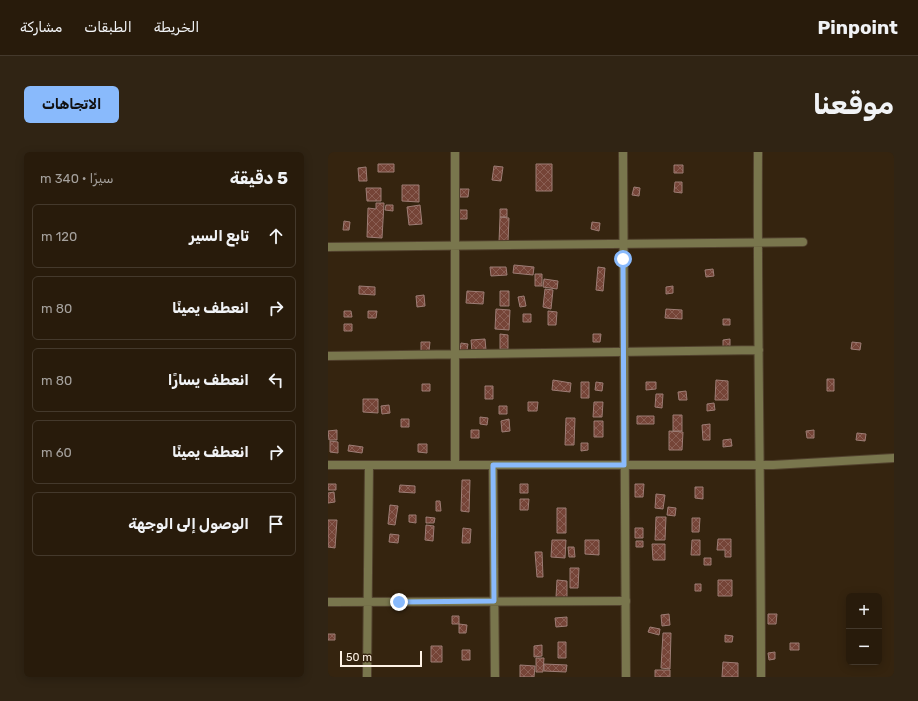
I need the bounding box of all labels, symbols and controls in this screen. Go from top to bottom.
text: Pinpoint [817,16,898,39]
text: مشاركة [20,19,62,36]
text: الطبقات [84,19,132,36]
text: الخريطة [154,19,199,36]
button: الاتجاهات [24,86,119,123]
text: موقعنا [813,88,894,121]
text: 5 دقيقة [230,168,288,188]
text: سيرًا · 340 m [40,171,114,186]
icon: ahead [265,225,287,247]
text: تابع السير [189,227,249,245]
text: 120 m [41,229,77,244]
route start [614,250,632,268]
icon: right [265,297,287,319]
text: انعطف يمينًا [172,299,249,317]
text: 80 m [41,301,72,316]
icon: left [265,369,287,391]
text: انعطف يسارًا [168,371,249,389]
text: 80 m [41,373,72,388]
icon: right [265,441,287,463]
text: انعطف يمينًا [172,443,249,461]
text: 60 m [41,445,72,460]
icon: arrive [265,513,287,535]
text: الوصول إلى الوجهة [128,515,249,533]
route end [390,593,408,611]
map controls [846,593,882,665]
button: + [846,593,882,629]
button: − [846,629,882,665]
scale bar [340,649,422,668]
text: 50 m [346,651,372,664]

